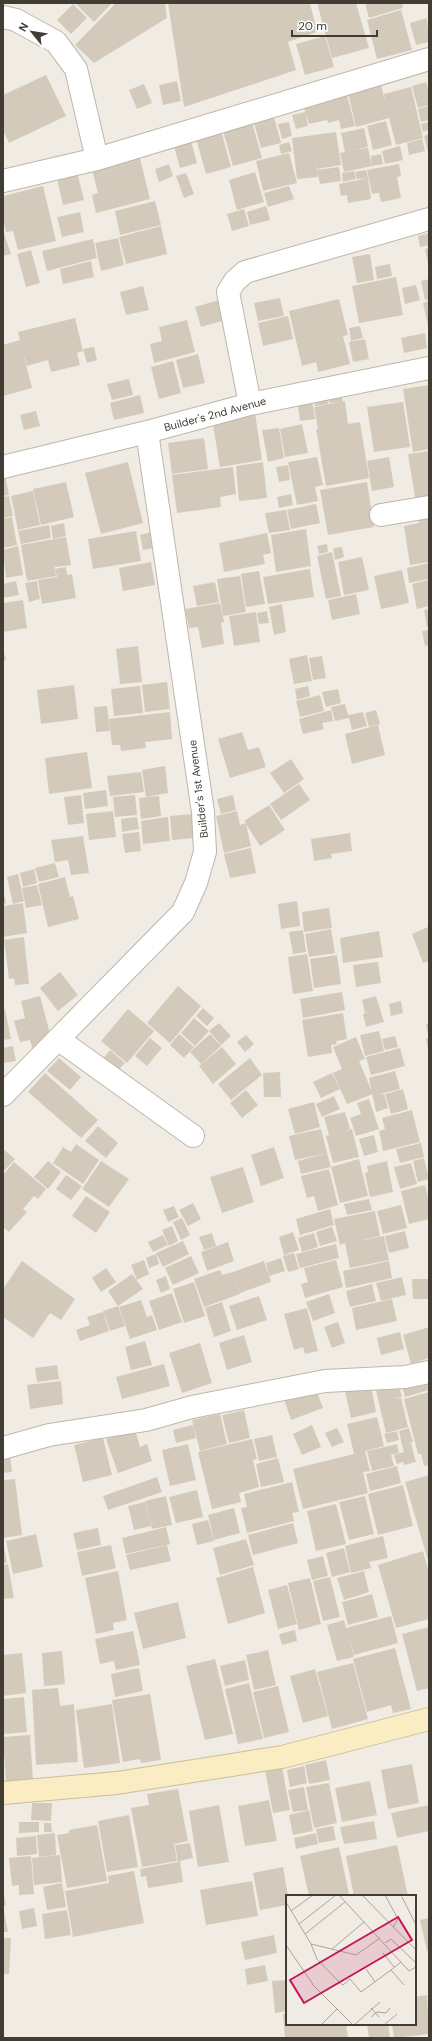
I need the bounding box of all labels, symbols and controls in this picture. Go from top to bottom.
north arrow [12,12,52,52]
scale bar [292,12,377,38]
text: 20 m [298,18,327,34]
text: N [15,20,31,34]
street label: Builder's 2nd Avenue [162,394,268,434]
street label: Builder's 1st Avenue [185,739,211,839]
inset map [286,1895,416,2025]

